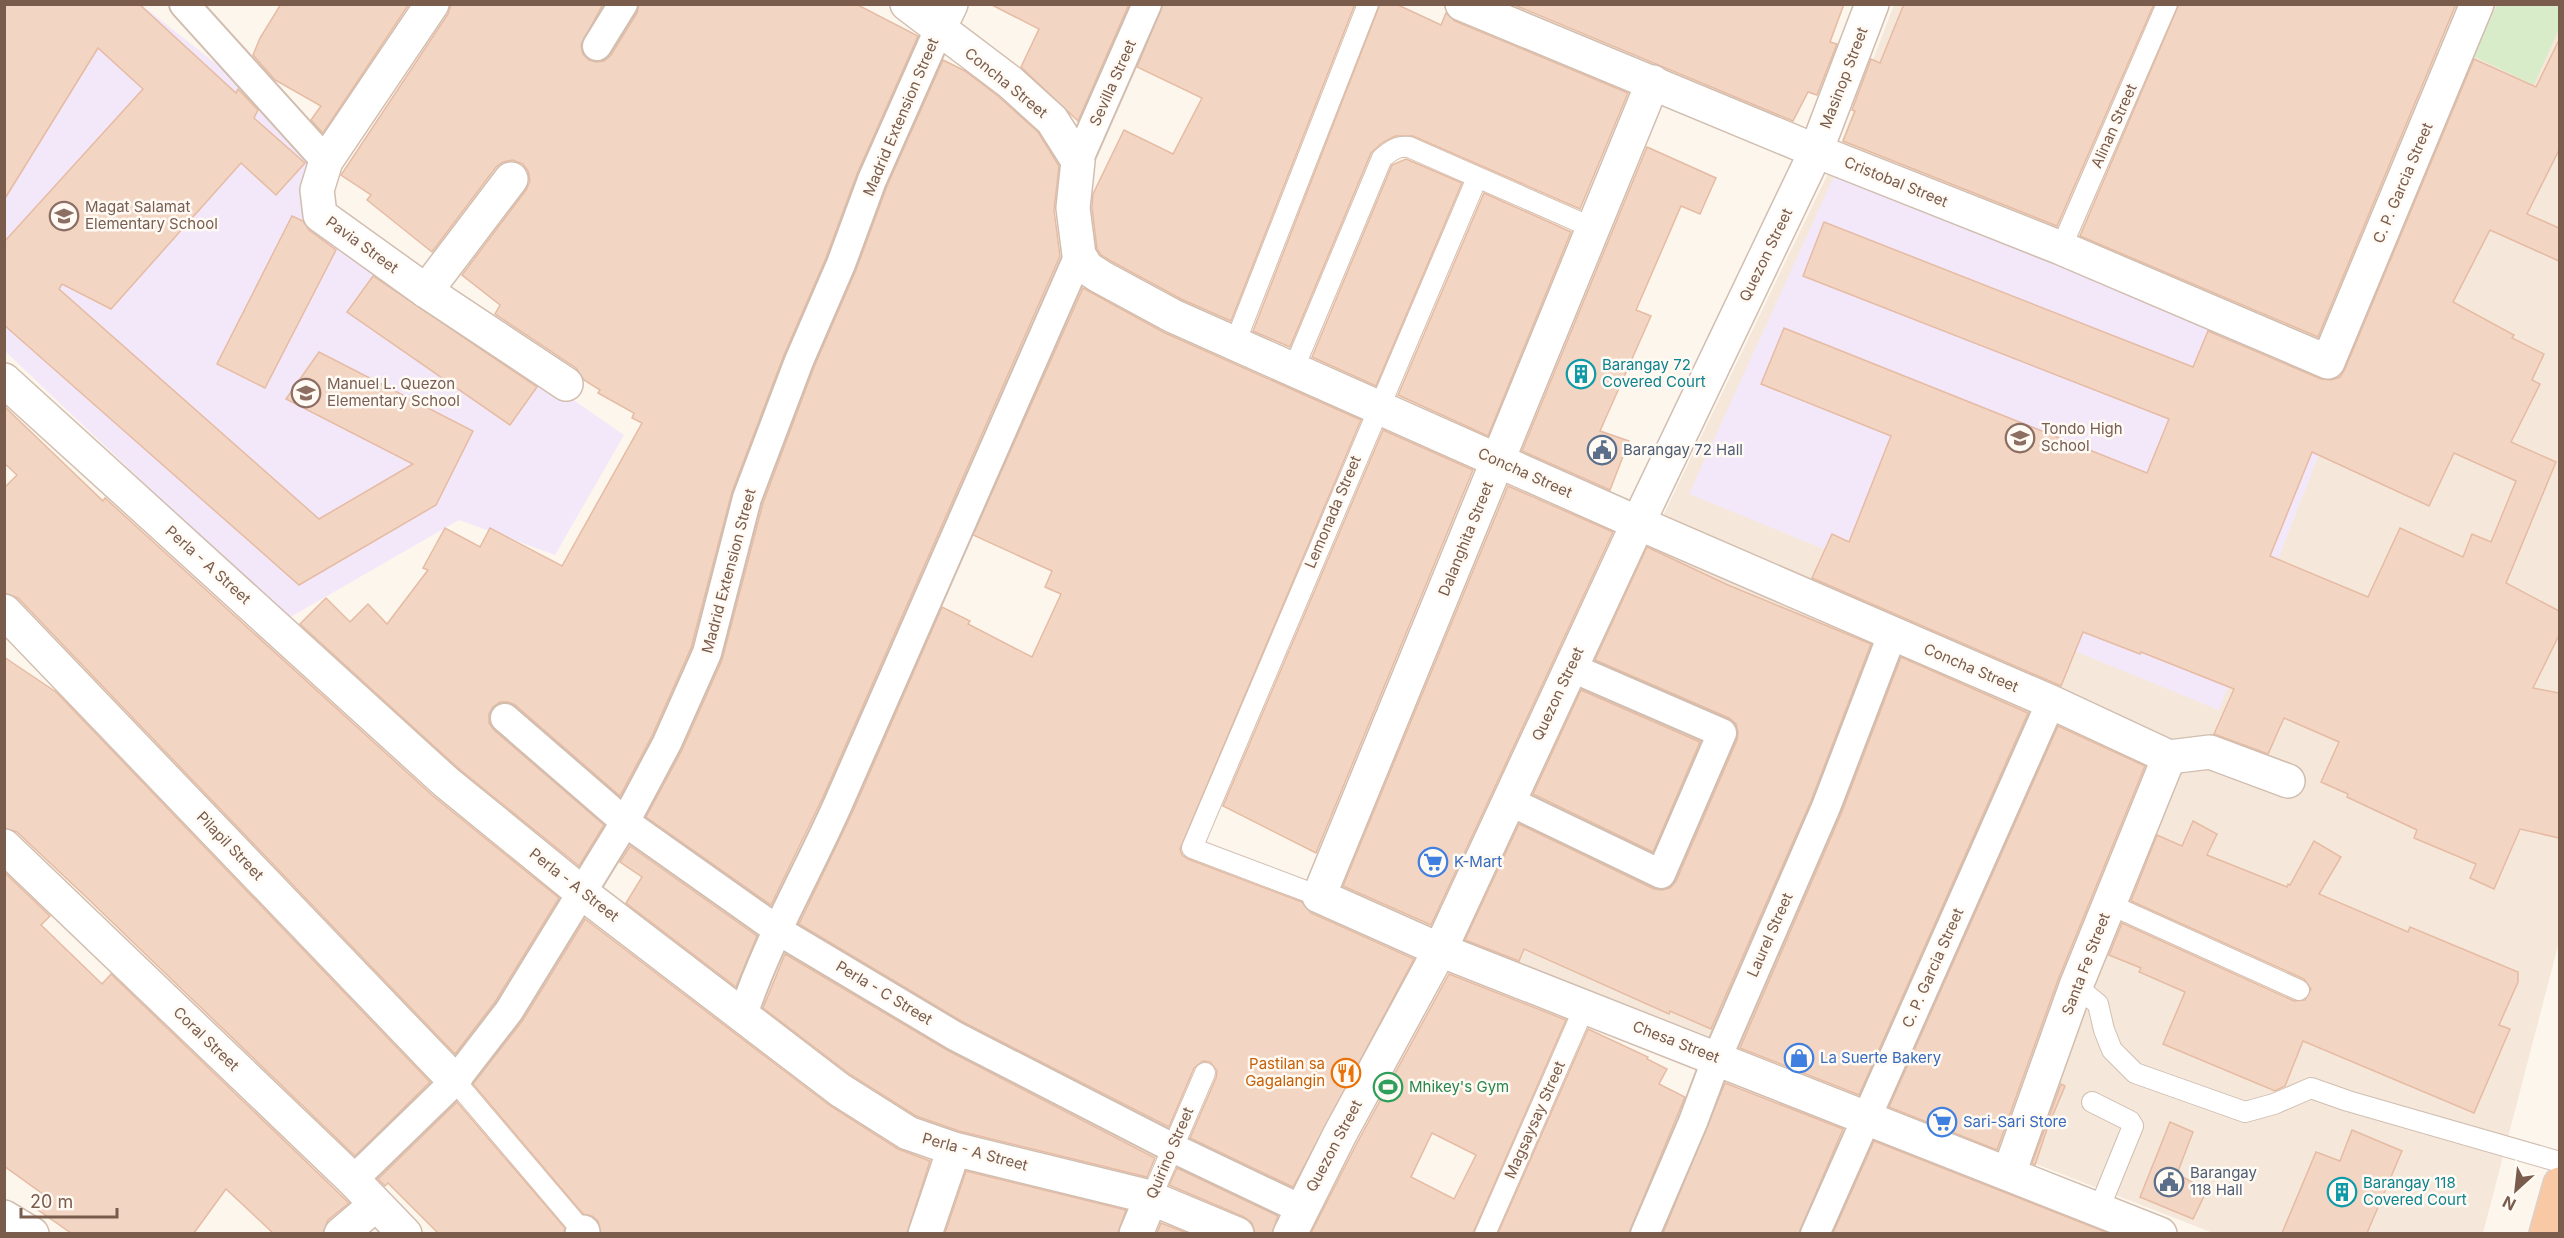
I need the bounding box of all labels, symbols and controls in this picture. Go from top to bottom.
street label: Masinop Street [1815,24,1872,131]
street label: Madrid Extension Street [859,35,943,199]
street label: Sevilla Street [1085,37,1140,129]
street label: Concha Street [961,43,1052,122]
street label: Alinan Street [2086,81,2141,171]
street label: C. P. Garcia Street [2369,120,2437,246]
street label: Cristobal Street [1842,152,1951,211]
place label: Magat Salamat Elementary School [85,197,218,233]
school or university icon: Magat Salamat Elementary School [48,200,80,232]
street label: Quezon Street [1735,205,1796,304]
street label: Pavia Street [322,212,402,277]
place label: Barangay 72 Covered Court [1602,355,1706,391]
building icon: Barangay 72 Covered Court [1565,358,1597,390]
place label: Manuel L. Quezon Elementary School [327,374,460,410]
school or university icon: Manuel L. Quezon Elementary School [290,377,322,409]
place label: Tondo High School [2041,419,2123,455]
school or university icon: Tondo High School [2004,422,2036,454]
public building icon: Barangay 72 Hall [1586,434,1618,466]
place label: Barangay 72 Hall [1623,440,1743,459]
street label: Concha Street [1475,443,1575,502]
street label: Lemonada Street [1300,452,1365,571]
street label: Dalanghita Street [1434,479,1497,599]
street label: Madrid Extension Street [697,486,760,655]
street label: Perla - A Street [162,521,255,608]
street label: Concha Street [1921,639,2022,696]
street label: Quezon Street [1528,644,1588,744]
street label: Pilapil Street [193,807,268,884]
street label: Perla - A Street [526,844,623,926]
supermarket icon: K-Mart [1417,846,1449,878]
place label: K-Mart [1454,852,1502,871]
street label: Laurel Street [1743,890,1797,980]
street label: C. P. Garcia Street [1898,905,1968,1031]
street label: Santa Fe Street [2057,910,2114,1018]
street label: Perla - C Street [833,956,936,1029]
street label: Coral Street [169,1003,243,1075]
street label: Chesa Street [1630,1016,1722,1067]
shop icon: La Suerte Bakery [1783,1042,1815,1074]
place label: La Suerte Bakery [1820,1048,1942,1067]
place label: Pastilan sa Gagalangin [1245,1054,1325,1090]
restaurant icon: Pastilan sa Gagalangin [1330,1057,1362,1089]
street label: Magsaysay Street [1500,1058,1569,1182]
sports icon: Mhikey's Gym [1372,1071,1404,1103]
place label: Mhikey's Gym [1409,1077,1509,1096]
street label: Quezon Street [1301,1096,1366,1195]
street label: Quirino Street [1142,1104,1197,1202]
supermarket icon: Sari-Sari Store [1926,1106,1958,1138]
place label: Sari-Sari Store [1963,1112,2067,1131]
street label: Perla - A Street [920,1128,1030,1175]
north arrow [2486,1160,2546,1220]
place label: Barangay 118 Hall [2190,1163,2258,1199]
public building icon: Barangay 118 Hall [2153,1166,2185,1198]
place label: Barangay 118 Covered Court [2363,1173,2467,1209]
building icon: Barangay 118 Covered Court [2326,1176,2358,1208]
scale bar [21,1181,117,1219]
text: 20 m [30,1191,73,1212]
text: N [2499,1192,2519,1215]

